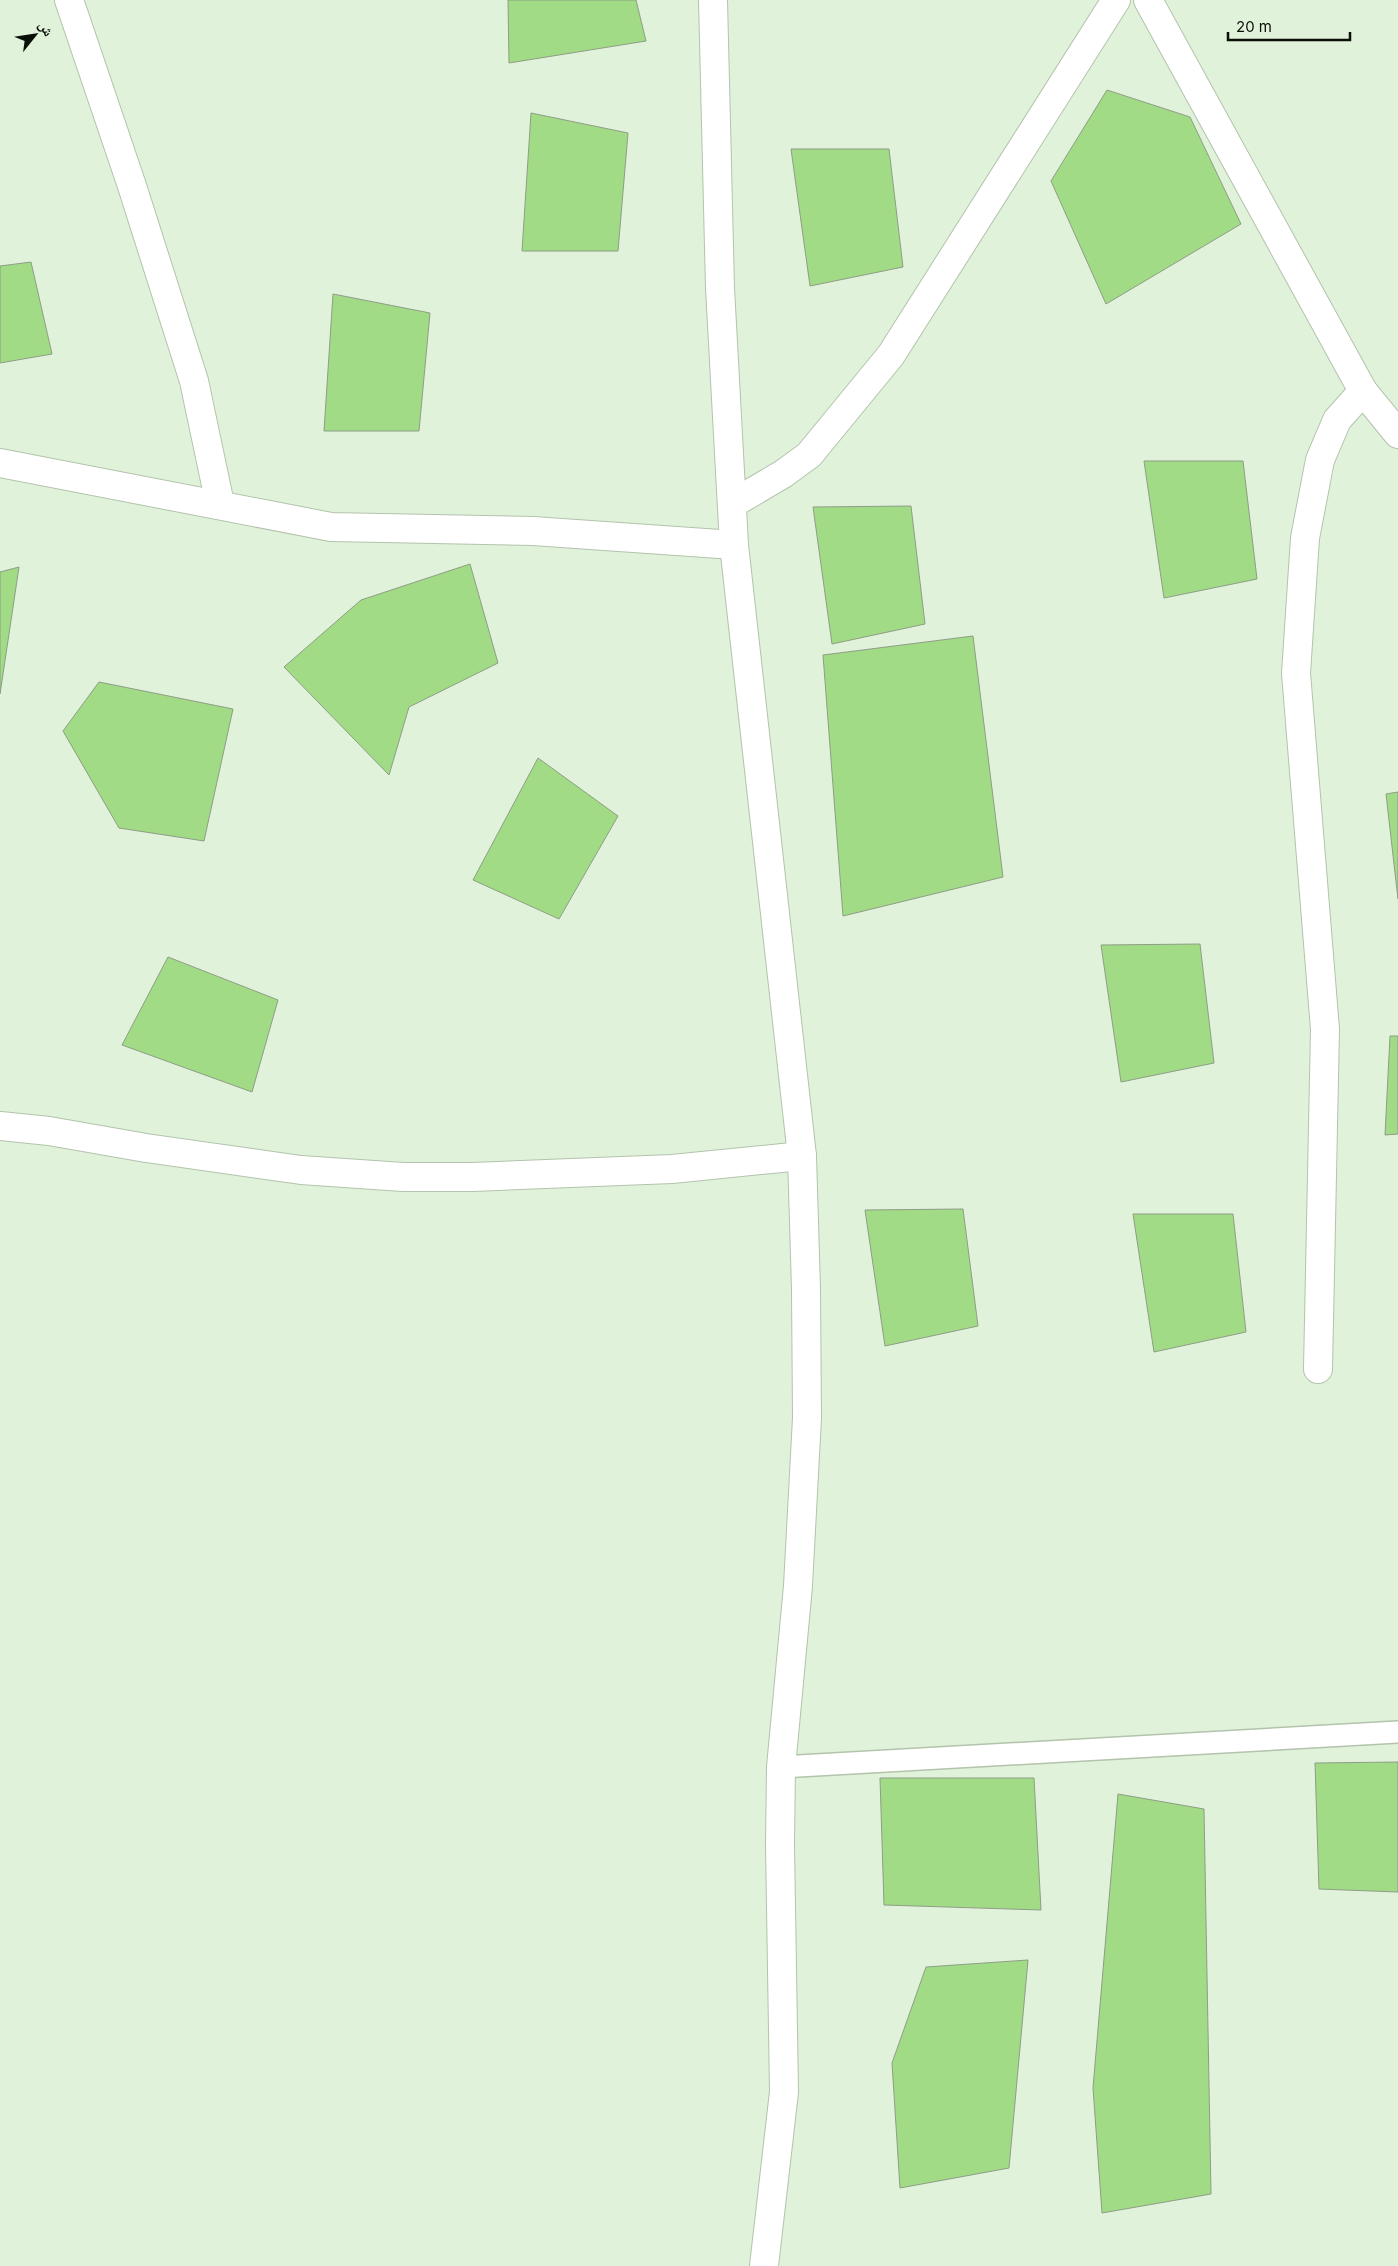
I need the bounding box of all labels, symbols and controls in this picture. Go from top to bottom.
north arrow [10,10,60,60]
scale bar [1228,10,1350,42]
text: 20 m [1236,17,1272,36]
text: ش [35,18,58,40]

